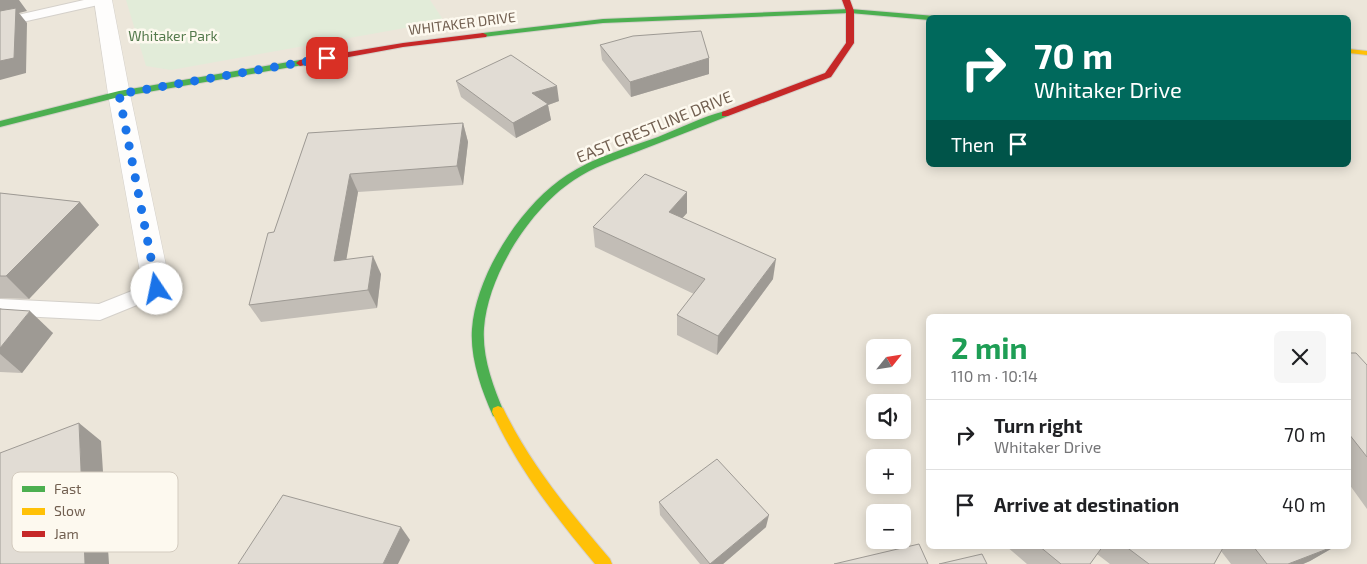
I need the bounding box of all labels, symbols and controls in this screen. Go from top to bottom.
street label: WHITAKER DRIVE [407,8,517,38]
park label: Whitaker Park [128,27,218,44]
text: 70 m [1034,34,1113,76]
icon: right [951,35,1016,100]
pin [306,37,348,79]
icon: arrive [313,44,341,72]
text: Whitaker Drive [1034,76,1182,102]
street label: EAST CRESTLINE DRIVE [573,86,735,166]
icon: arrive [1004,130,1032,158]
text: Then [951,133,994,156]
position arrow [130,262,182,314]
text: 2 min [951,329,1028,365]
button: close [1274,331,1326,383]
north arrow [866,339,911,384]
map controls [866,339,911,549]
text: 110 m · 10:14 [951,366,1038,385]
button: sound [866,394,911,439]
text: Turn right [994,414,1082,437]
icon: right [951,421,979,449]
text: 70 m [1284,423,1326,446]
text: Whitaker Drive [994,437,1101,456]
button: + [866,449,911,494]
legend [12,472,178,552]
text: Fast [54,480,81,497]
icon: arrive [951,491,979,519]
text: Arrive at destination [994,493,1179,516]
text: 40 m [1282,493,1326,516]
text: Slow [54,502,86,519]
button: − [866,504,911,549]
text: Jam [54,525,79,542]

